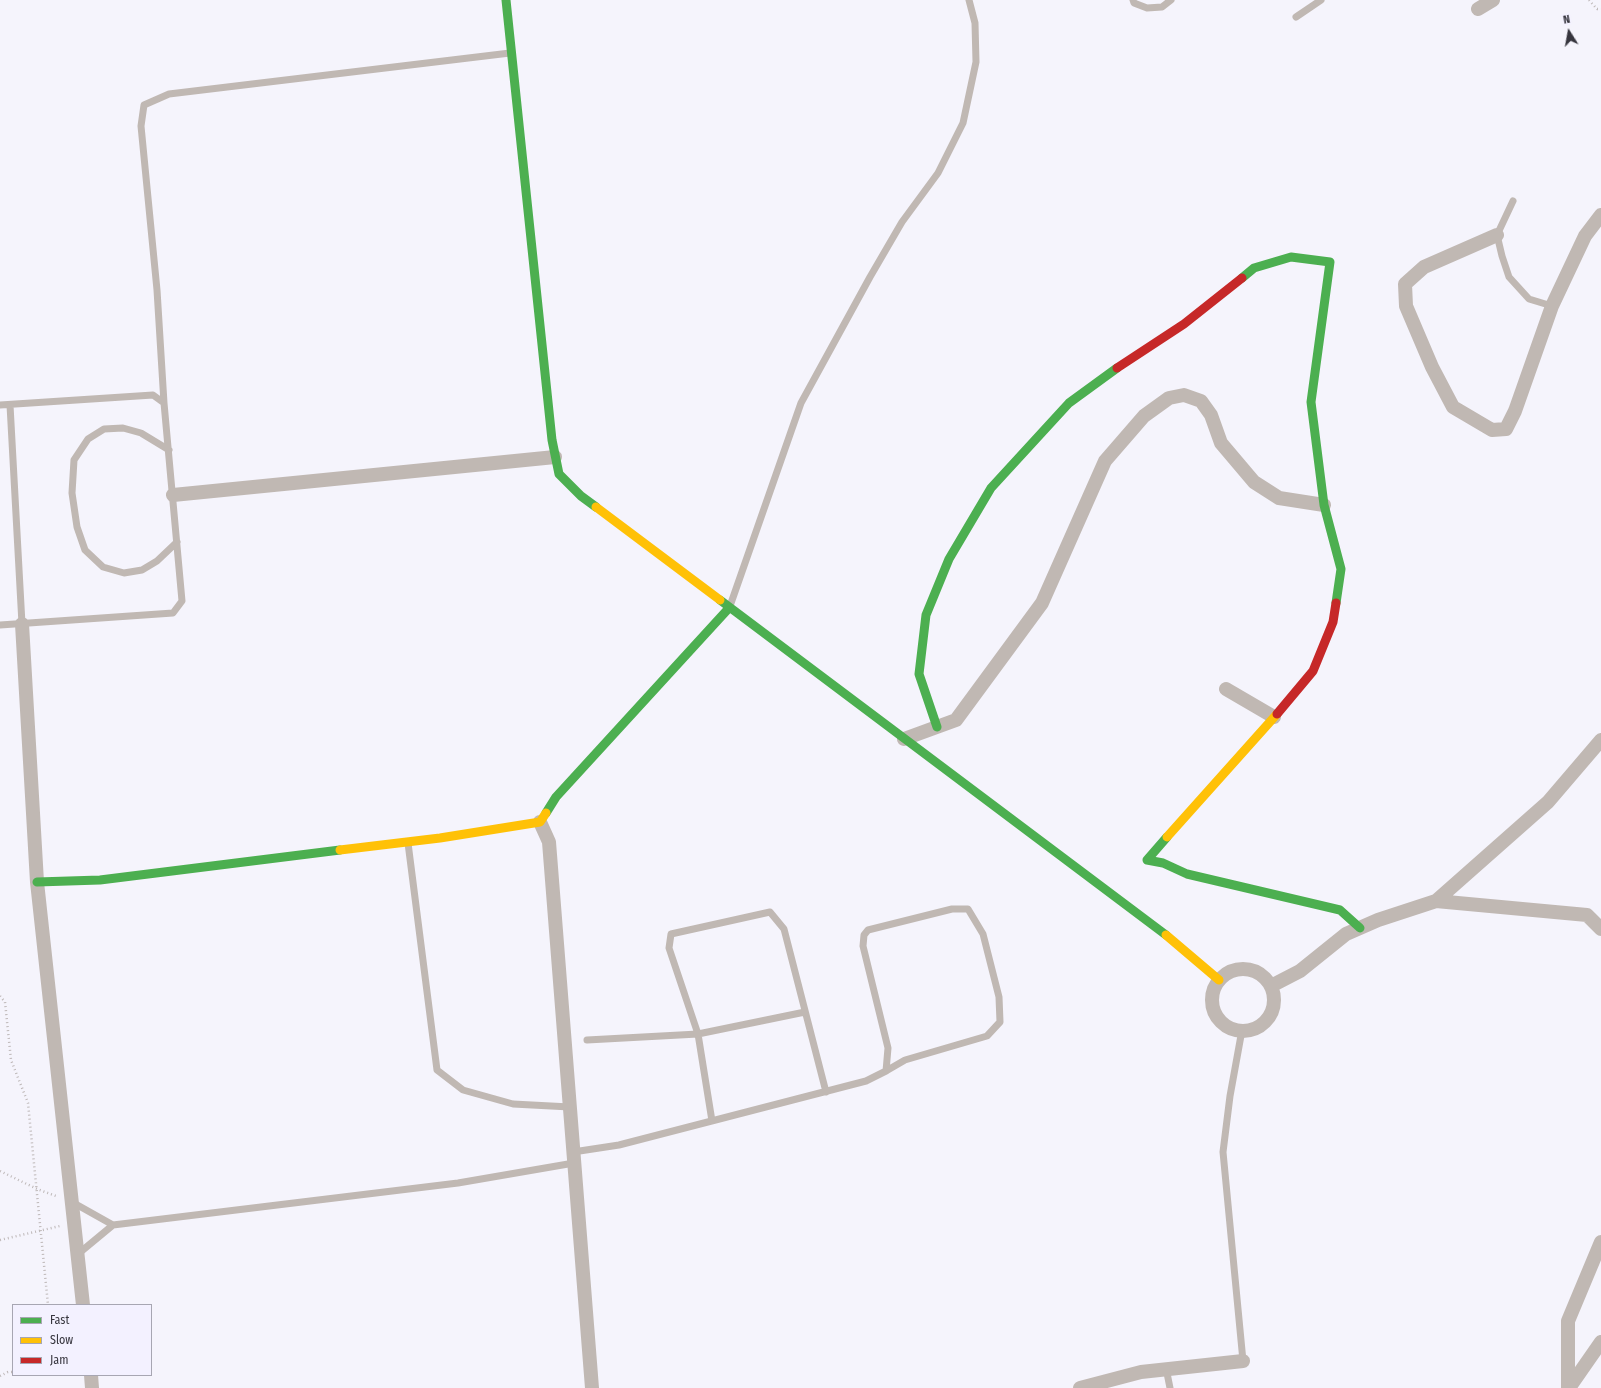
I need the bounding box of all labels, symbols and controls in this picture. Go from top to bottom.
north arrow [1549,12,1589,52]
text: N [1562,13,1571,27]
legend [12,1304,152,1376]
text: Fast [50,1313,69,1327]
text: Slow [50,1333,73,1347]
text: Jam [50,1353,68,1367]

